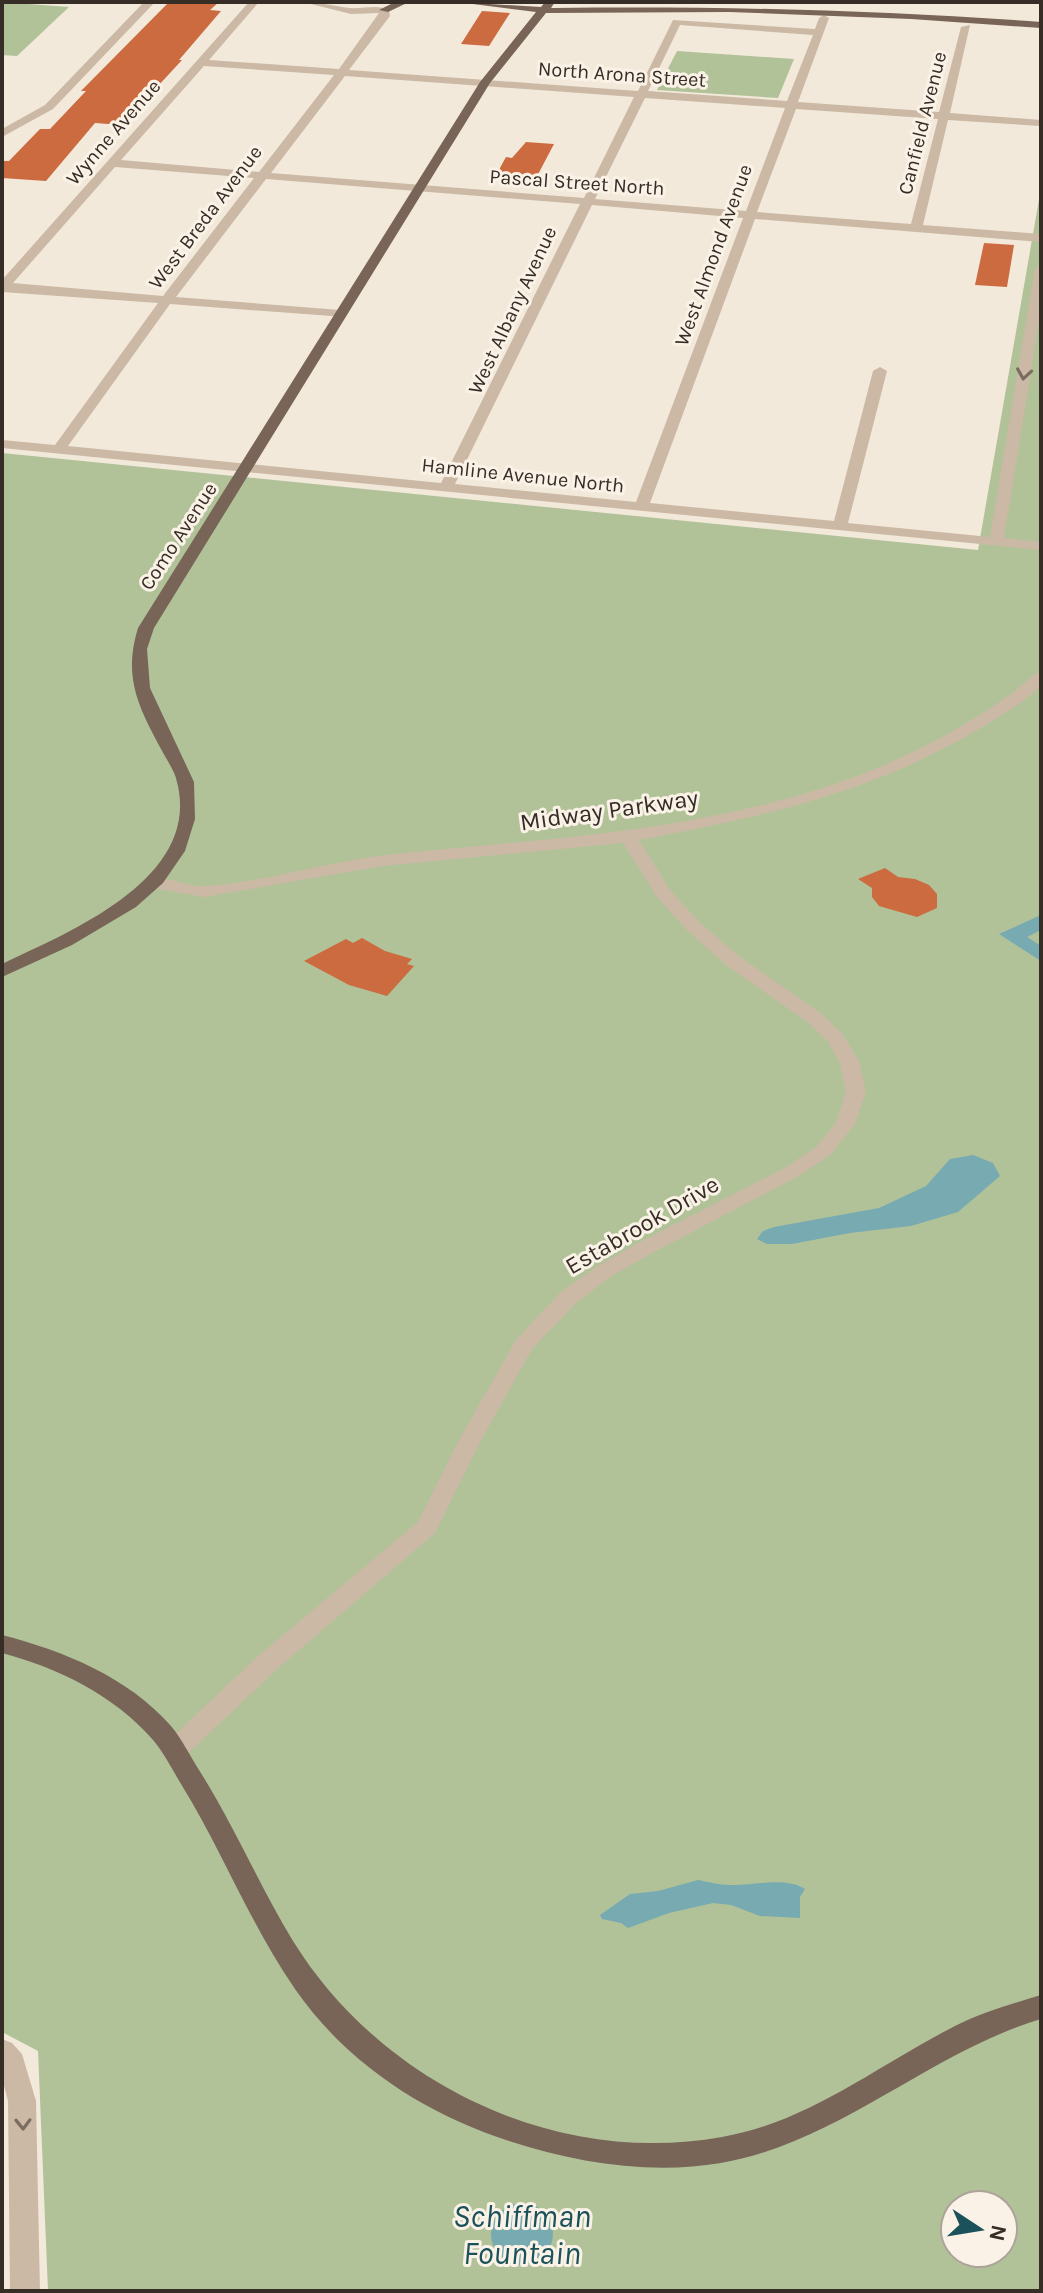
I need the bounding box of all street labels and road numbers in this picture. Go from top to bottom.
street label: Canfield Avenue [894,49,951,197]
street label: North Arona Street [537,57,707,92]
street label: Wynne Avenue [61,75,165,190]
street label: West Breda Avenue [144,141,267,294]
street label: West Almond Avenue [670,161,757,349]
street label: Pascal Street North [489,165,665,200]
street label: West Albany Avenue [464,223,561,398]
street label: Hamline Avenue North [420,453,625,498]
street label: Como Avenue [135,478,222,594]
street label: Midway Parkway [518,784,700,836]
street label: Estabrook Drive [560,1170,724,1280]

